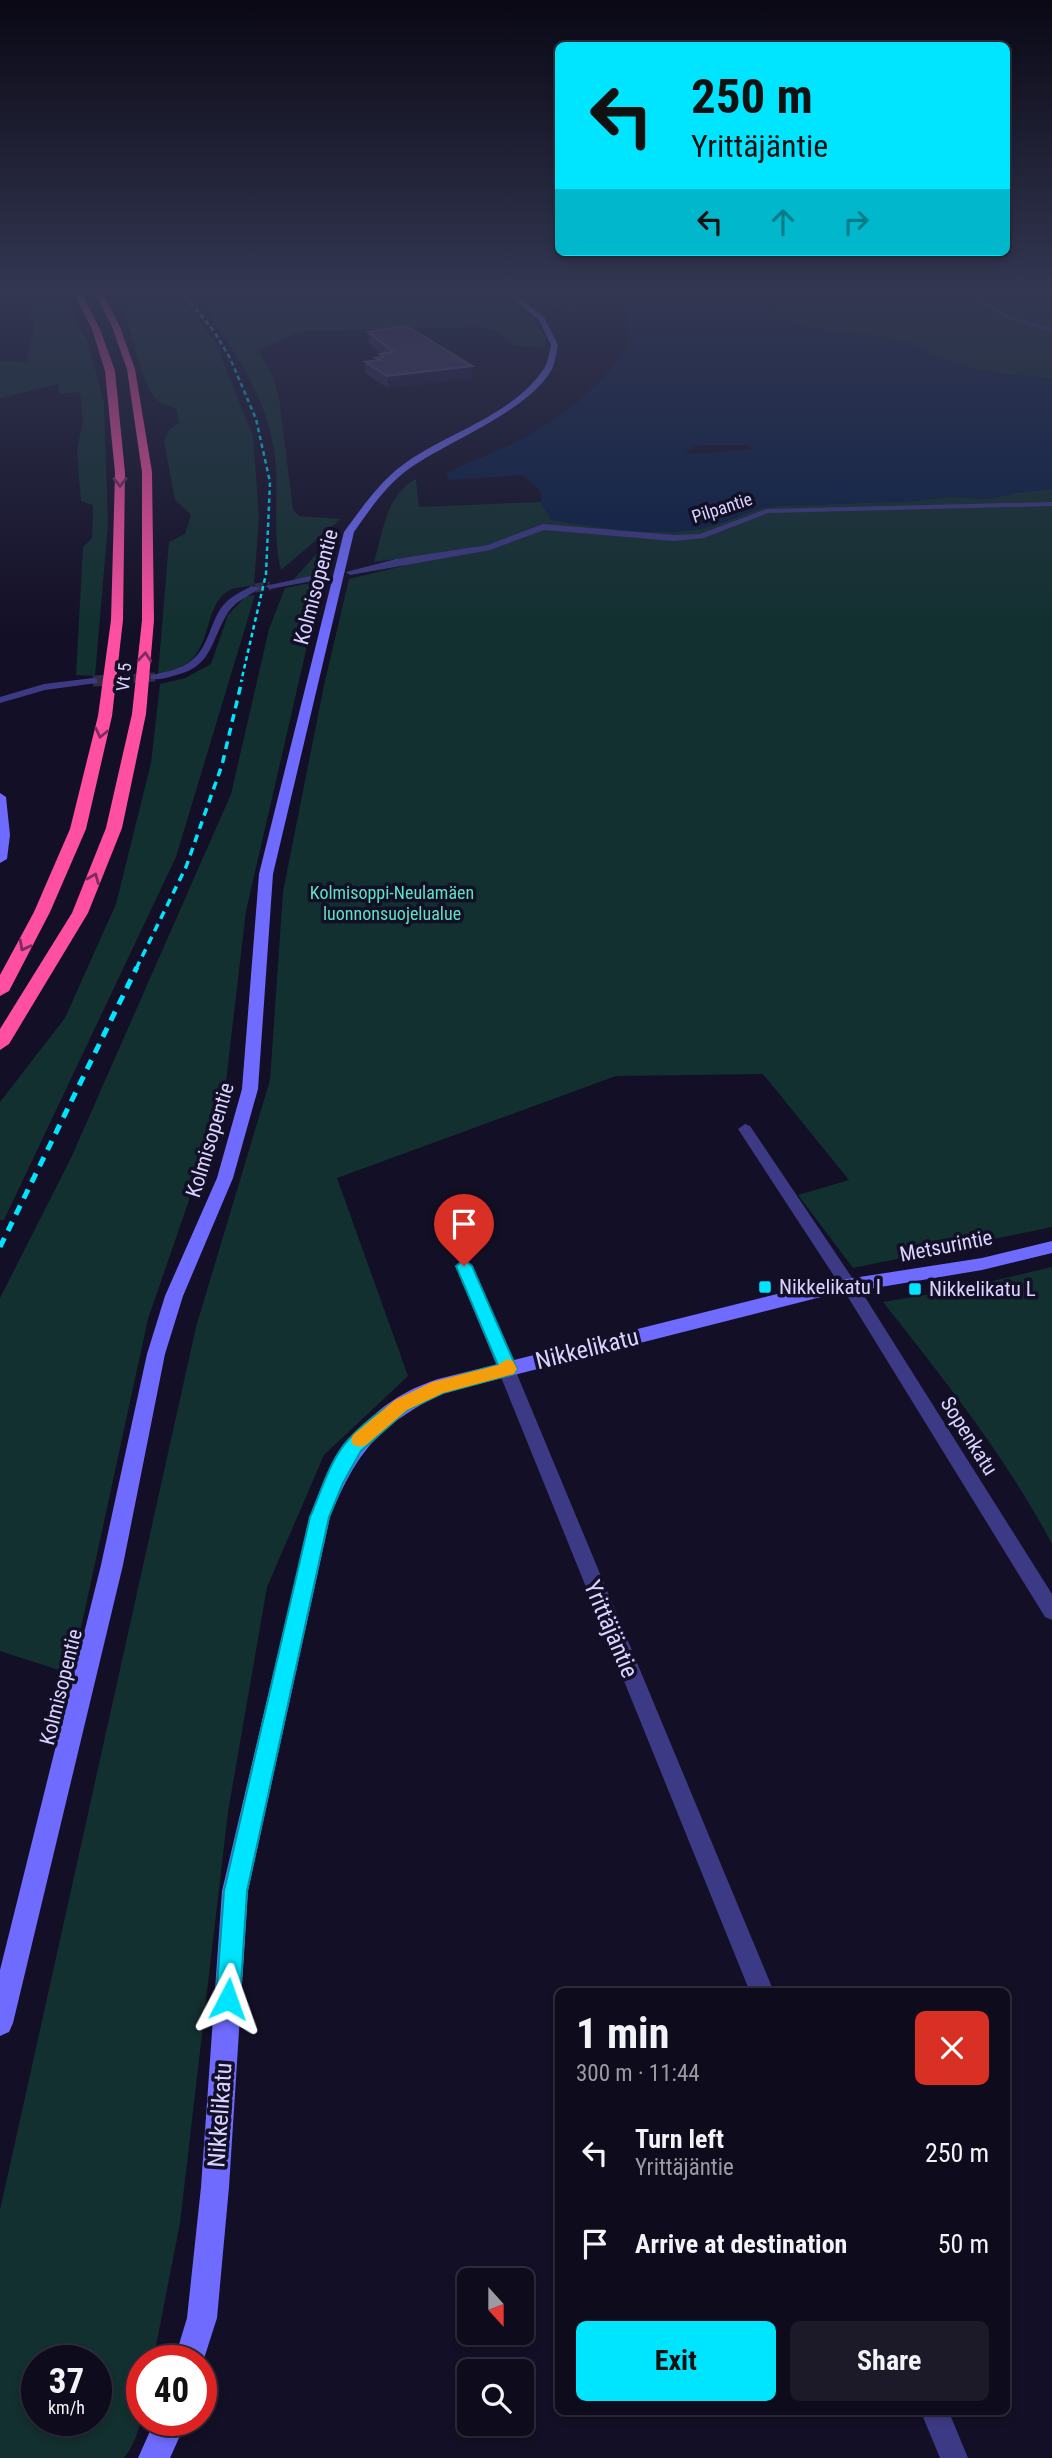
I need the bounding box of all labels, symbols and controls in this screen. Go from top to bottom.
text: 250 m [691,68,813,125]
icon: left [576,70,667,161]
text: Yrittäjäntie [691,127,828,165]
icon: left [691,203,729,241]
icon: ahead [764,203,802,241]
icon: right [837,203,875,241]
one-way arrow [112,477,128,488]
street label: Pilpantie [689,488,755,527]
street label: Kolmisopentie [289,527,343,647]
one-way arrow [137,652,152,663]
street label: Vt 5 [112,662,135,692]
one-way arrow [95,727,109,739]
one-way arrow [85,873,99,885]
park label: Kolmisoppi-Neulamäen luonnonsuojelualue [310,882,474,924]
one-way arrow [19,939,33,951]
street label: Kolmisopentie [181,1080,239,1200]
pin [434,1194,494,1266]
icon: arrive [445,1205,483,1243]
street label: Metsurintie [898,1225,995,1267]
place label: Nikkelikatu I [779,1275,881,1299]
place label: Nikkelikatu L [929,1277,1036,1301]
marker: Nikkelikatu I [757,1279,773,1295]
marker: Nikkelikatu L [907,1281,923,1297]
street label: Nikkelikatu [533,1323,641,1375]
street label: Sopenkatu [936,1392,1002,1480]
street label: Yrittäjäntie [578,1576,644,1682]
street label: Kolmisopentie [35,1626,87,1747]
position arrow [191,1962,265,2036]
text: 1 min [576,2009,669,2058]
button: close [915,2011,989,2085]
text: 300 m · 11:44 [576,2060,700,2087]
street label: Nikkelikatu [202,2062,238,2168]
text: Turn left [635,2124,724,2154]
icon: left [576,2134,614,2172]
text: 250 m [925,2138,989,2168]
text: Yrittäjäntie [635,2154,734,2181]
icon: arrive [576,2225,614,2263]
text: Arrive at destination [635,2229,847,2259]
text: 50 m [938,2229,989,2259]
north arrow [457,2268,534,2345]
map controls [457,2268,534,2436]
button: Exit [576,2321,776,2401]
button: Share [790,2321,989,2401]
speed limit sign: 40 [126,2345,217,2436]
button: search [457,2359,534,2436]
text: 37 [49,2361,84,2402]
text: km/h [48,2397,85,2418]

